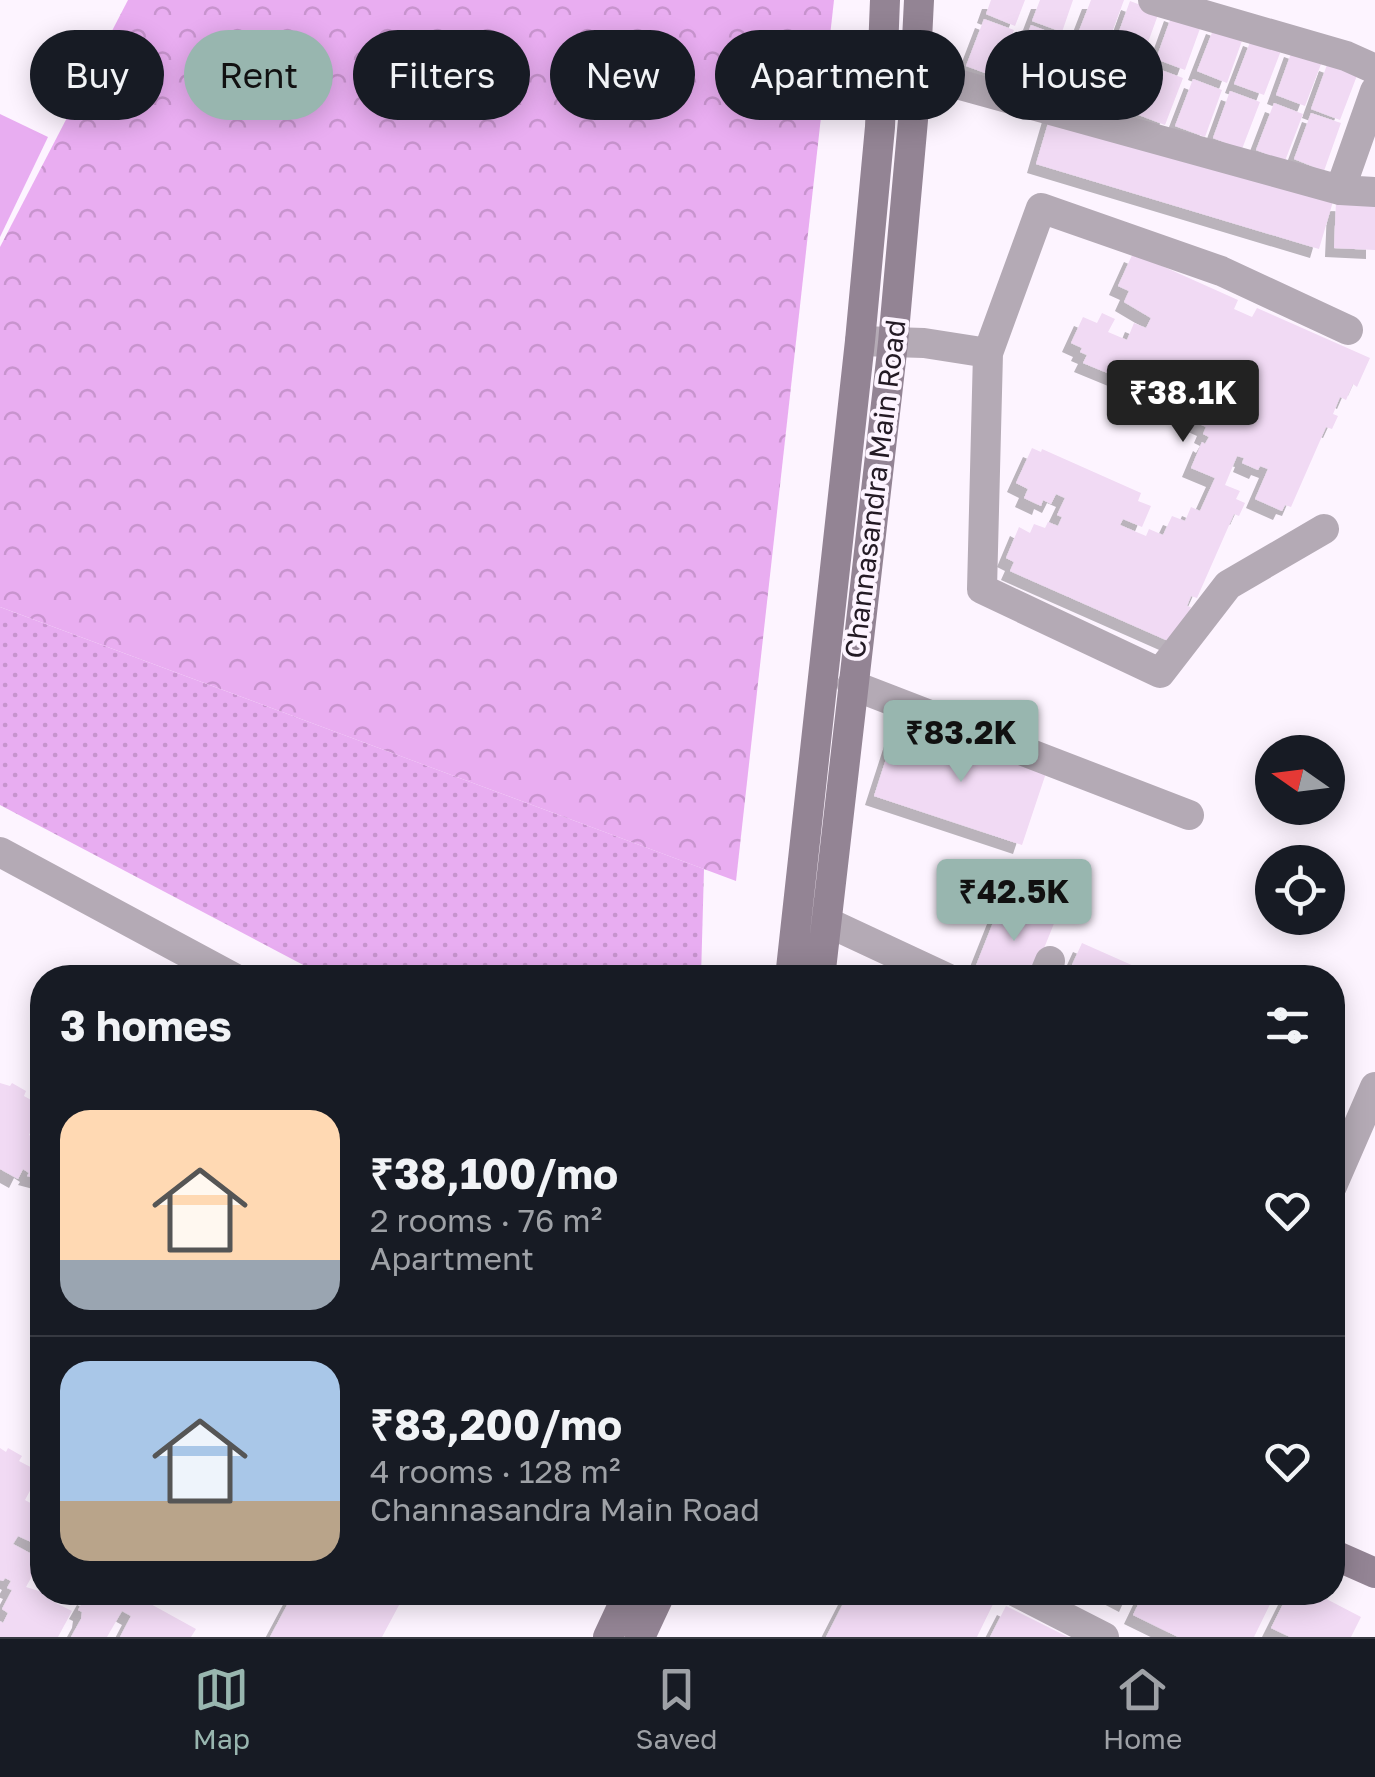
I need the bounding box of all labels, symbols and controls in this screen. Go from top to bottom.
chip: Buy [30,30,164,120]
chip: Rent [184,30,333,120]
chip: Filters [353,30,530,120]
chip: New [550,30,695,120]
chip: Apartment [715,30,965,120]
chip: House [985,30,1163,120]
street label: Channasandra Main Road [837,318,912,660]
pin: ₹38.1K [1102,360,1264,445]
text: ₹38.1K [1129,373,1237,411]
pin: ₹83.2K [880,700,1042,785]
text: ₹83.2K [905,713,1017,751]
north arrow [1255,735,1345,825]
map controls [1255,735,1345,935]
button: locate [1255,845,1345,935]
pin: ₹42.5K [933,859,1095,944]
text: ₹42.5K [959,872,1069,910]
icon: filters [1260,998,1315,1053]
text: 3 homes [60,1000,232,1050]
text: ₹38,100/mo [370,1148,618,1198]
icon: home [140,1150,260,1270]
icon: heart [1260,1183,1315,1238]
text: 2 rooms · 76 m² [370,1201,602,1239]
text: Apartment [370,1239,534,1277]
text: ₹83,200/mo [370,1399,622,1449]
icon: home [140,1401,260,1521]
icon: heart [1260,1434,1315,1489]
text: 4 rooms · 128 m² [370,1452,620,1490]
text: Channasandra Main Road [370,1490,760,1528]
tab: Map [193,1662,250,1755]
tab: Saved [636,1662,717,1755]
tab: Home [1103,1662,1182,1755]

